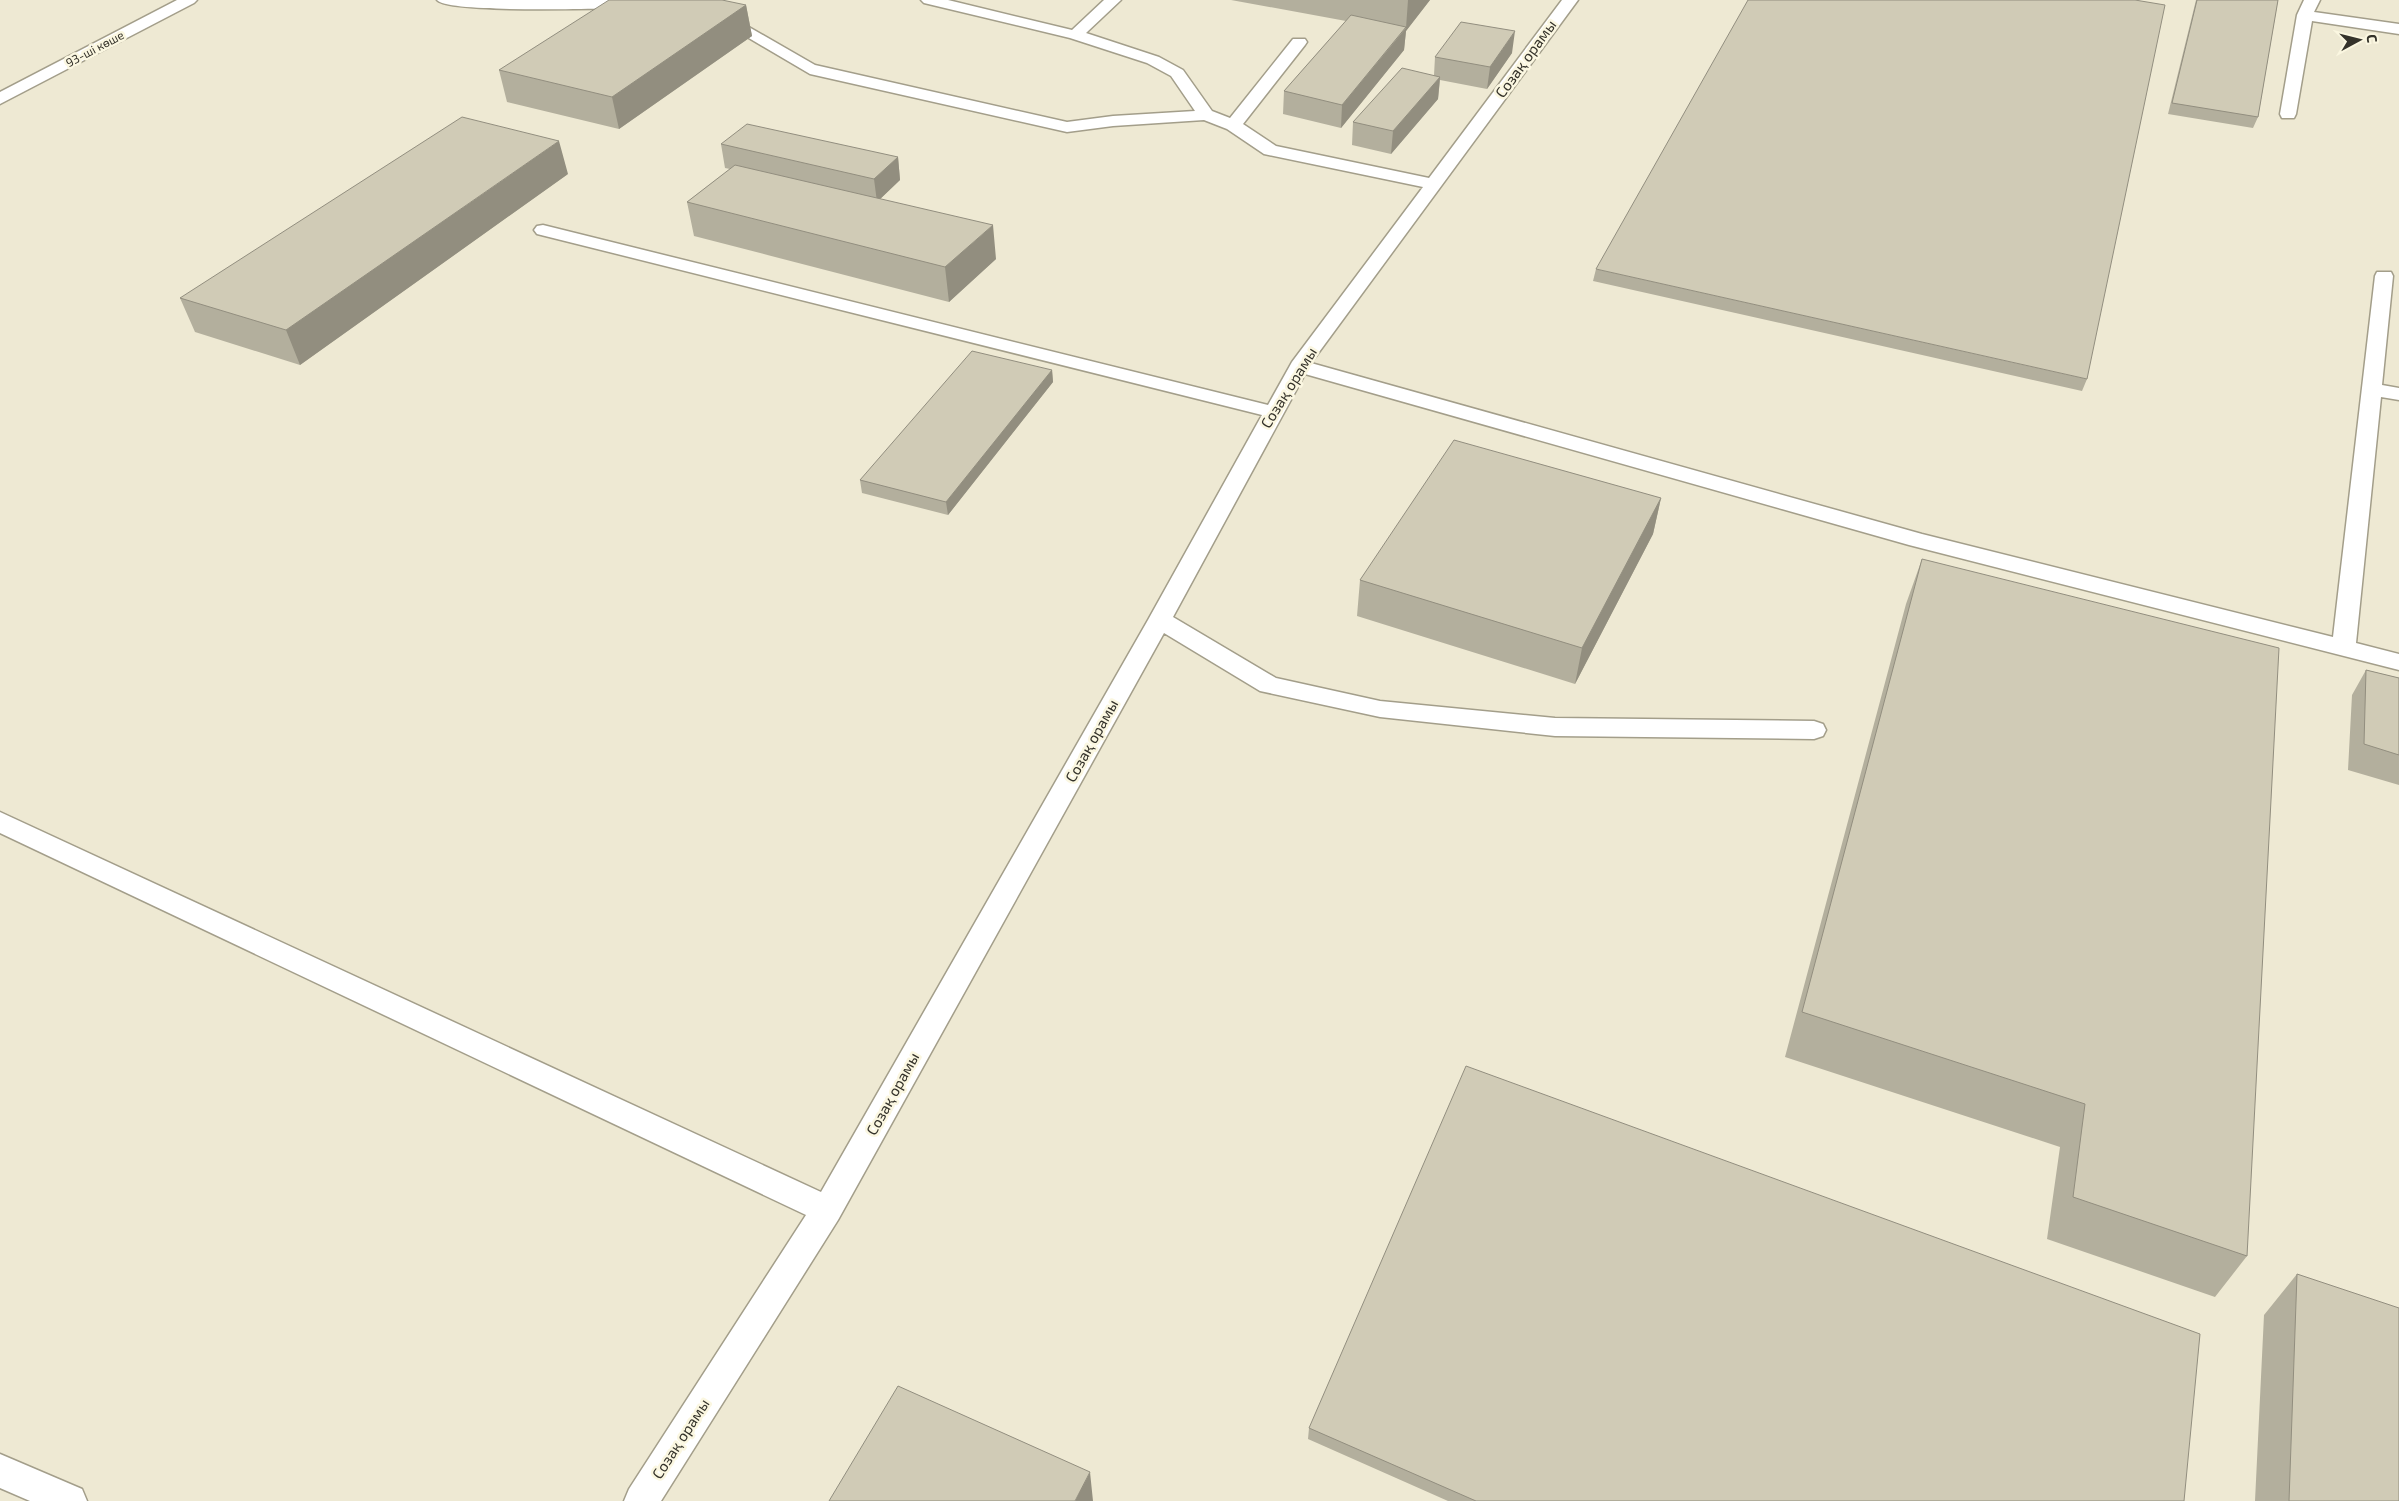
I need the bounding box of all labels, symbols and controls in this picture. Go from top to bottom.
north arrow [2334,15,2384,65]
street label: Созақ орамы [1491,16,1559,101]
street label: 93-ші көше [63,27,126,69]
text: С [2363,33,2381,43]
street label: Созақ орамы [1256,344,1320,431]
street label: Созақ орамы [1061,696,1121,785]
street label: Созақ орамы [862,1049,922,1138]
street label: Созақ орамы [648,1395,713,1482]

